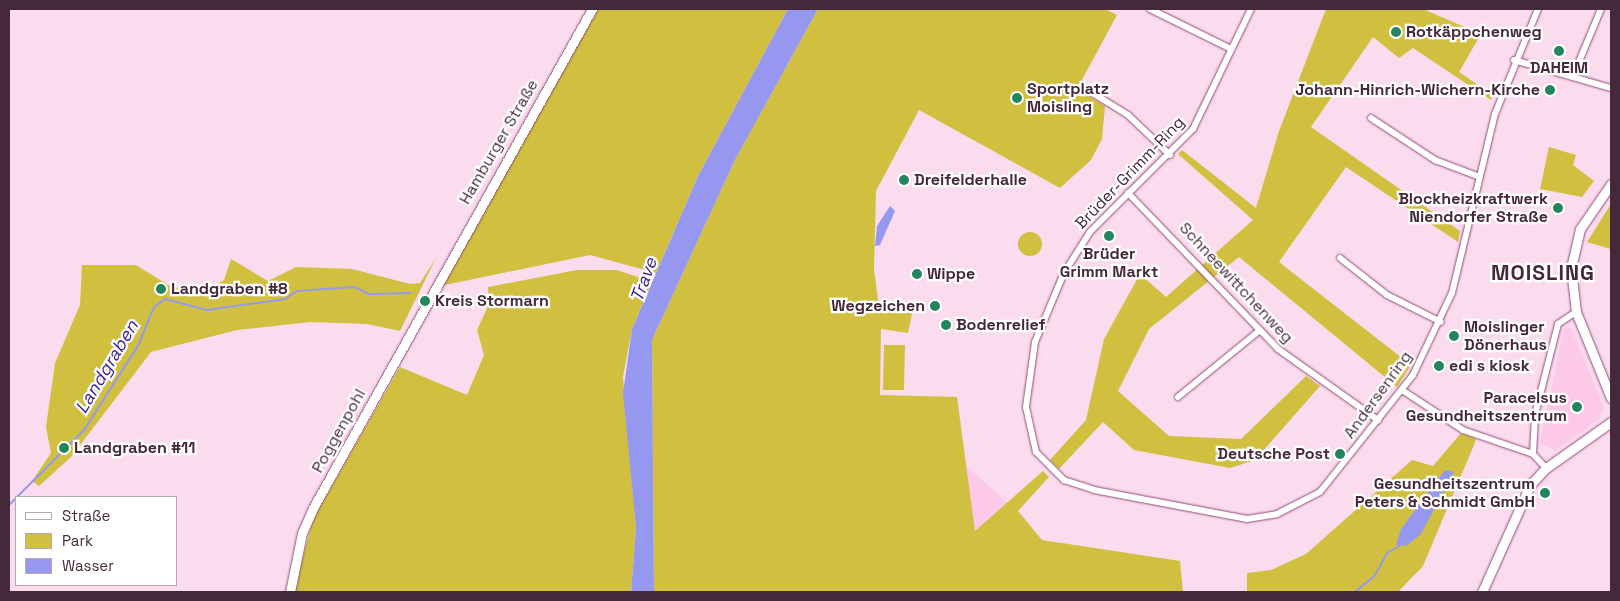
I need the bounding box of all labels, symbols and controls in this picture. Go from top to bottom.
place label: Rotkäppchenweg [1406,22,1542,42]
marker: Rotkäppchenweg [1390,26,1402,38]
marker: DAHEIM [1553,45,1565,57]
place label: DAHEIM [1530,58,1588,78]
street label: Hamburger Straße [455,76,543,208]
place label: Sportplatz Moisling [1027,79,1109,117]
place label: Johann-Hinrich-Wichern-Kirche [1295,80,1540,100]
marker: Johann-Hinrich-Wichern-Kirche [1544,84,1556,96]
marker: Sportplatz Moisling [1011,92,1023,104]
street label: Brüder-Grimm-Ring [1071,113,1189,233]
place label: Dreifelderhalle [914,170,1027,190]
marker: Dreifelderhalle [898,174,910,186]
place label: Blockheizkraftwerk Niendorfer Straße [1398,189,1548,227]
marker: Blockheizkraftwerk Niendorfer Straße [1552,202,1564,214]
street label: Schneewittchenweg [1175,219,1297,347]
marker: Brüder Grimm Markt [1103,230,1115,242]
place label: Brüder Grimm Markt [1060,244,1158,282]
water label: Trave [626,255,662,305]
district label: MOISLING [1490,260,1596,286]
place label: Wippe [927,264,975,284]
marker: Wippe [911,268,923,280]
place label: Landgraben #8 [171,279,288,299]
marker: Landgraben #8 [155,283,167,295]
place label: Kreis Stormarn [435,291,549,311]
marker: Kreis Stormarn [419,295,431,307]
place label: Wegzeichen [831,296,925,316]
marker: Wegzeichen [929,300,941,312]
place label: Bodenrelief [956,315,1045,335]
water label: Landgraben [71,317,143,417]
place label: Moislinger Dönerhaus [1464,317,1547,355]
marker: Bodenrelief [940,319,952,331]
marker: Moislinger Dönerhaus [1448,330,1460,342]
street label: Andersenring [1340,348,1416,442]
place label: edi s kiosk [1449,356,1530,376]
marker: edi s kiosk [1433,360,1445,372]
street label: Poggenpohl [308,386,370,476]
place label: Paracelsus Gesundheitszentrum [1406,388,1567,426]
marker: Paracelsus Gesundheitszentrum [1571,401,1583,413]
place label: Landgraben #11 [74,438,196,458]
marker: Landgraben #11 [58,442,70,454]
place label: Deutsche Post [1217,444,1330,464]
marker: Deutsche Post [1334,448,1346,460]
place label: Gesundheitszentrum Peters & Schmidt GmbH [1355,474,1535,512]
marker: Gesundheitszentrum Peters & Schmidt GmbH [1539,487,1551,499]
legend [15,496,178,586]
text: Straße [62,506,110,525]
text: Park [62,531,93,550]
text: Wasser [62,556,114,575]

